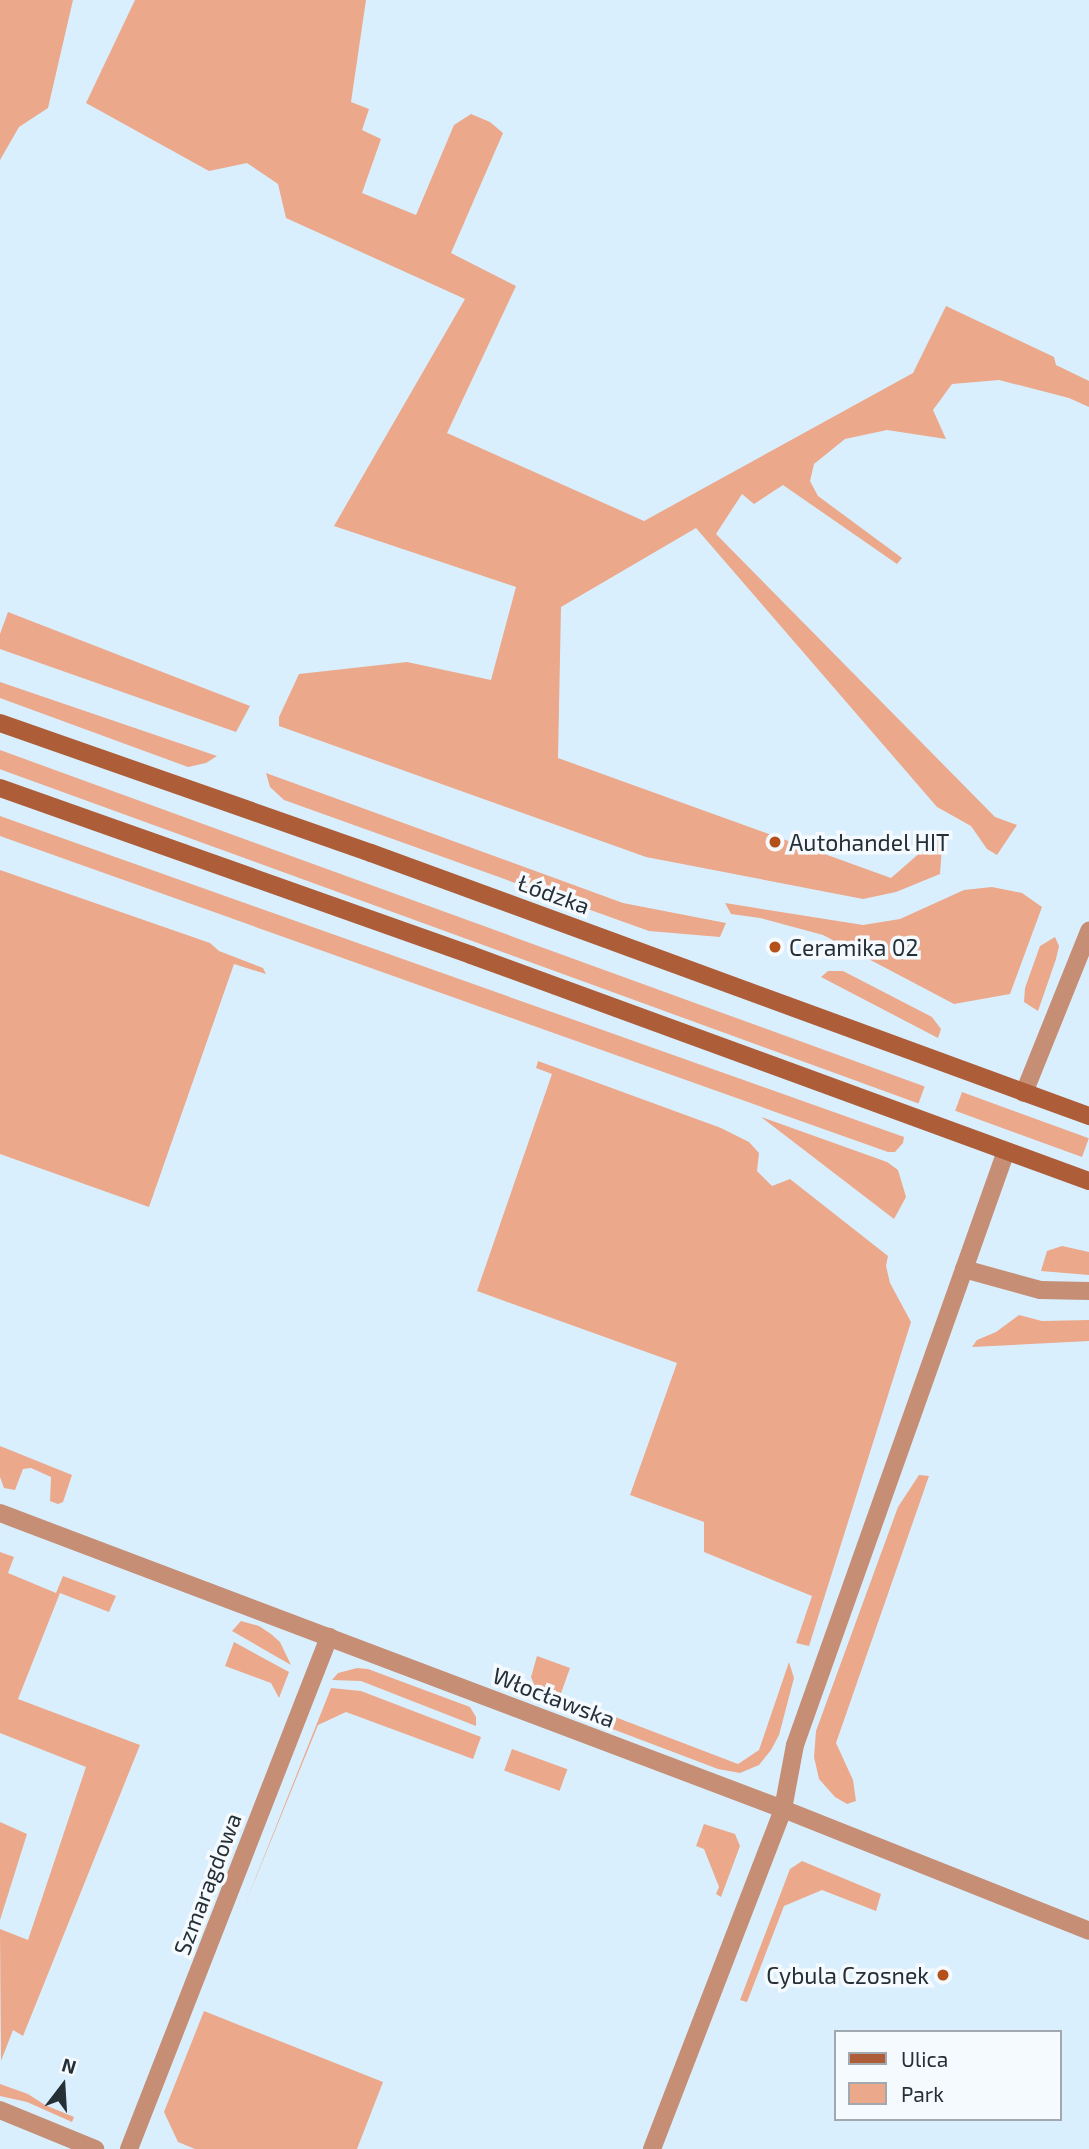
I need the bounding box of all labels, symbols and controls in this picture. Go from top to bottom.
place label: Autohandel HIT [789,828,950,856]
marker: Autohandel HIT [767,834,783,850]
street label: Łódzka [514,868,594,920]
place label: Ceramika 02 [789,933,918,961]
marker: Ceramika 02 [767,939,783,955]
street label: Włocławska [489,1661,619,1733]
street label: Szmaragdowa [167,1809,247,1959]
place label: Cybula Czosnek [766,1961,929,1989]
marker: Cybula Czosnek [935,1967,951,1983]
legend [834,2030,1061,2121]
text: Ulica [901,2046,948,2071]
north arrow [28,2051,98,2121]
text: N [59,2052,79,2078]
text: Park [901,2081,944,2106]

